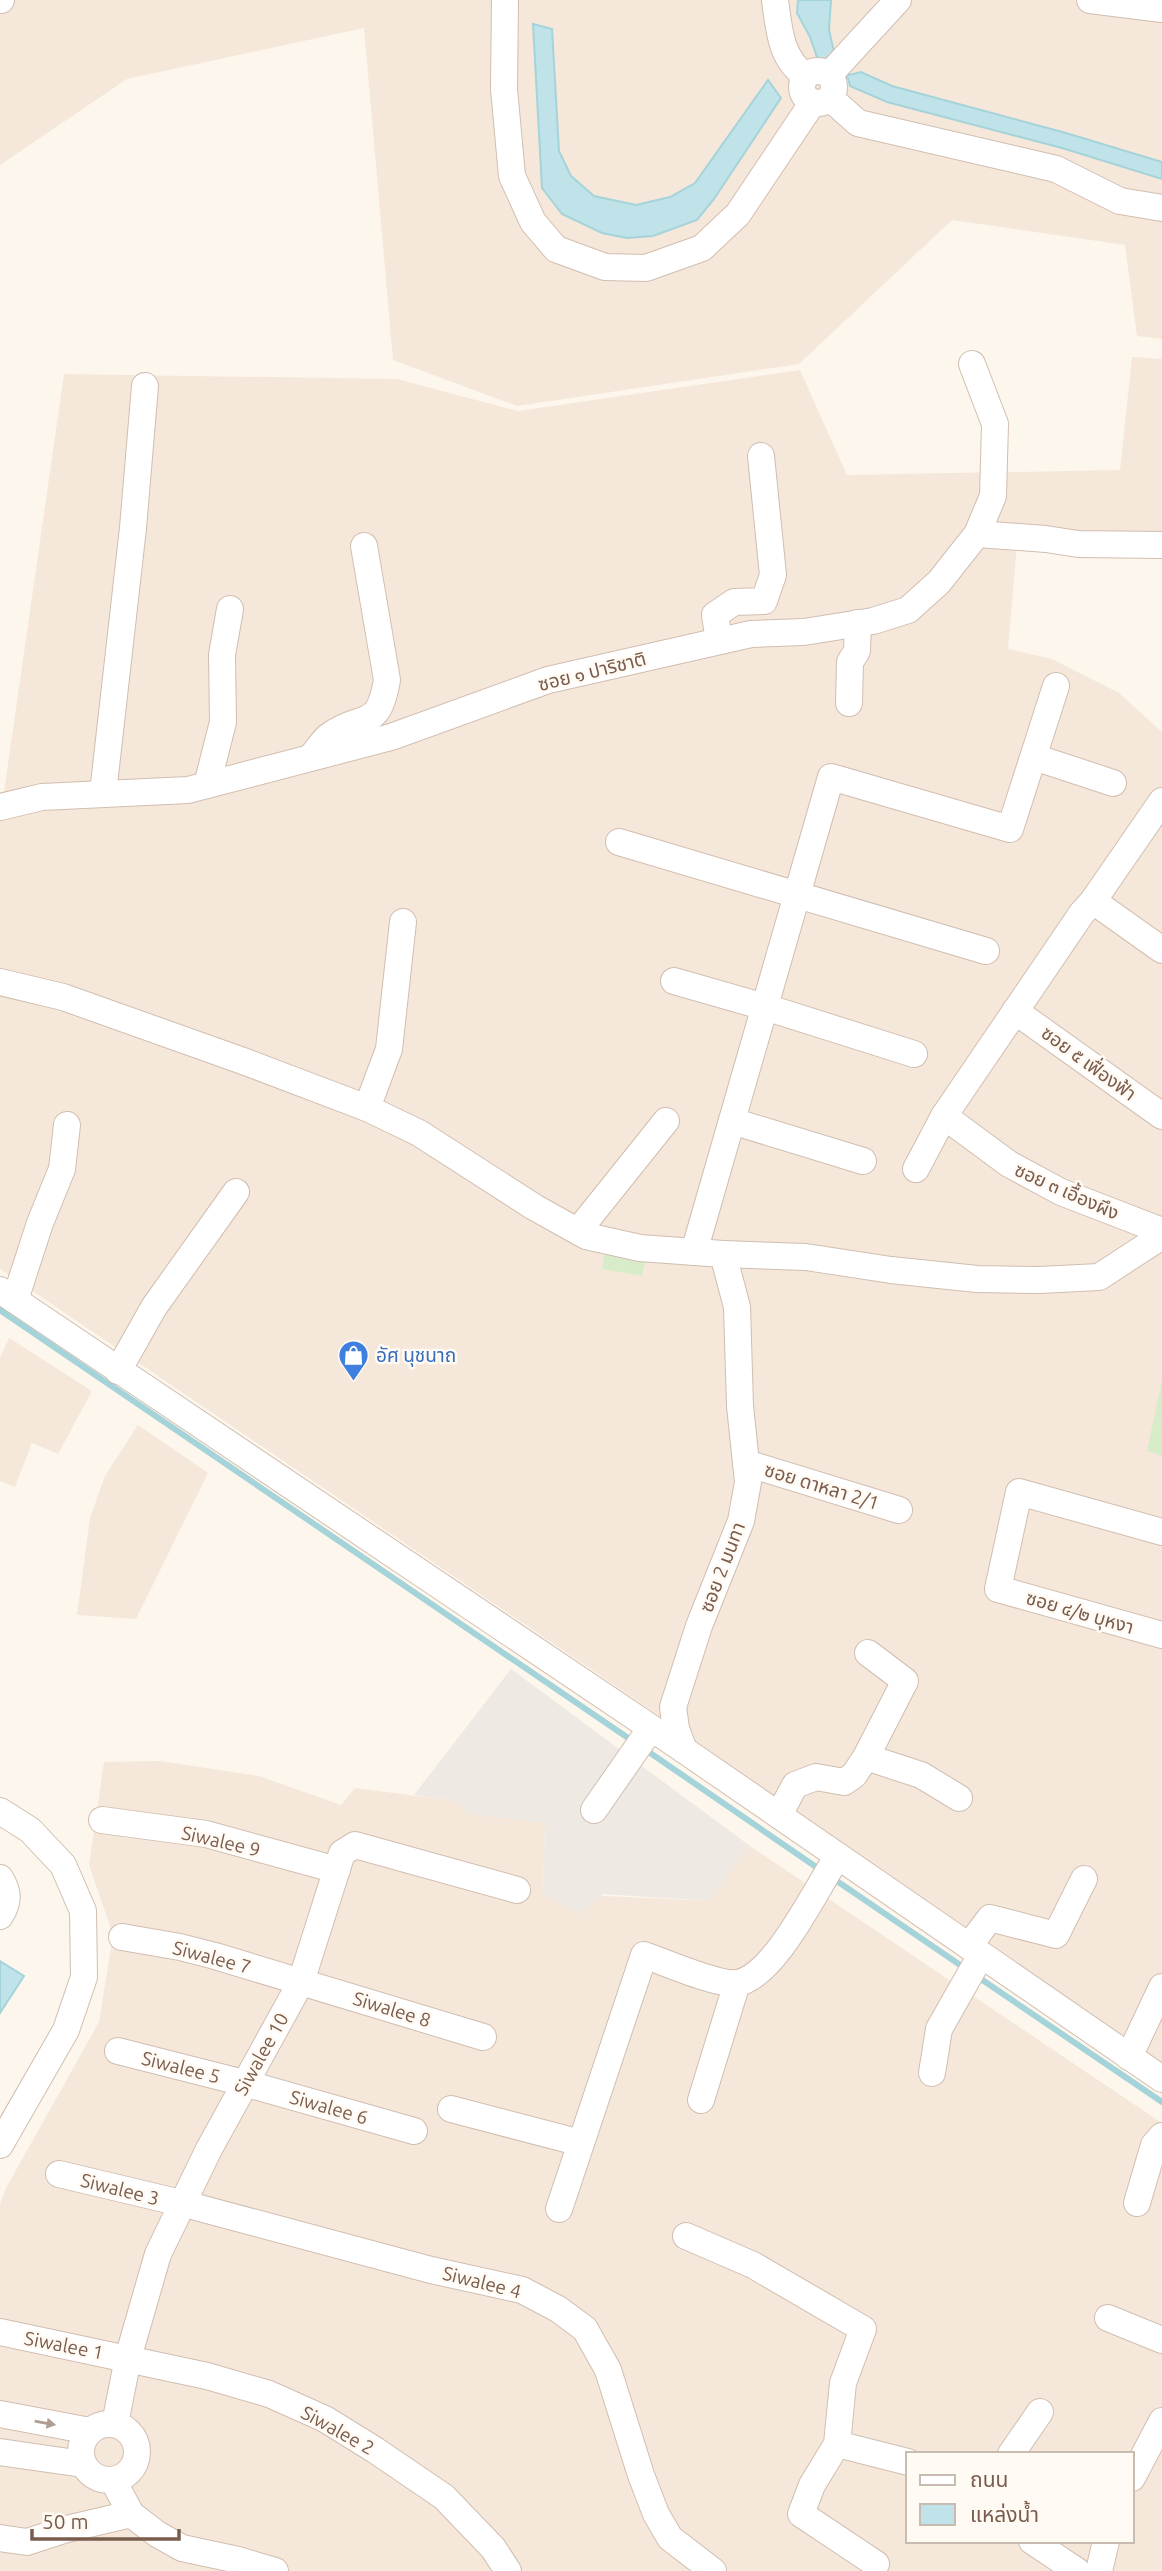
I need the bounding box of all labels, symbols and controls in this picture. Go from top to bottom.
street label: ซอย ๑ ปาริชาติ [536,647,648,695]
street label: ซอย ๕ เฟื่องฟ้า [1037,1020,1142,1105]
street label: ซอย ๓ เอื้องผึง [1011,1156,1123,1224]
shop icon: อัศ นุชนาถ [336,1338,370,1382]
place label: อัศ นุชนาถ [376,1344,456,1367]
street label: ซอย ดาหลา 2/1 [762,1458,882,1514]
street label: ซอย 2 มนทา [695,1519,749,1615]
street label: ซอย ๔/๒ บุหงา [1023,1586,1136,1639]
street label: Siwalee 9 [180,1821,262,1861]
street label: Siwalee 7 [170,1936,254,1978]
street label: Siwalee 8 [350,1987,434,2031]
street label: Siwalee 10 [229,2009,293,2099]
street label: Siwalee 5 [139,2047,223,2087]
street label: Siwalee 6 [287,2085,371,2129]
street label: Siwalee 3 [78,2169,162,2209]
street label: Siwalee 4 [440,2262,524,2302]
street label: Siwalee 1 [23,2327,105,2363]
street label: Siwalee 2 [298,2401,378,2459]
one-way arrow [34,2417,56,2428]
legend [906,2452,1134,2543]
text: ถนน [970,2467,1008,2491]
scale bar [32,2498,178,2542]
text: แหล่งน้ำ [970,2500,1039,2526]
text: 50 m [42,2509,89,2533]

